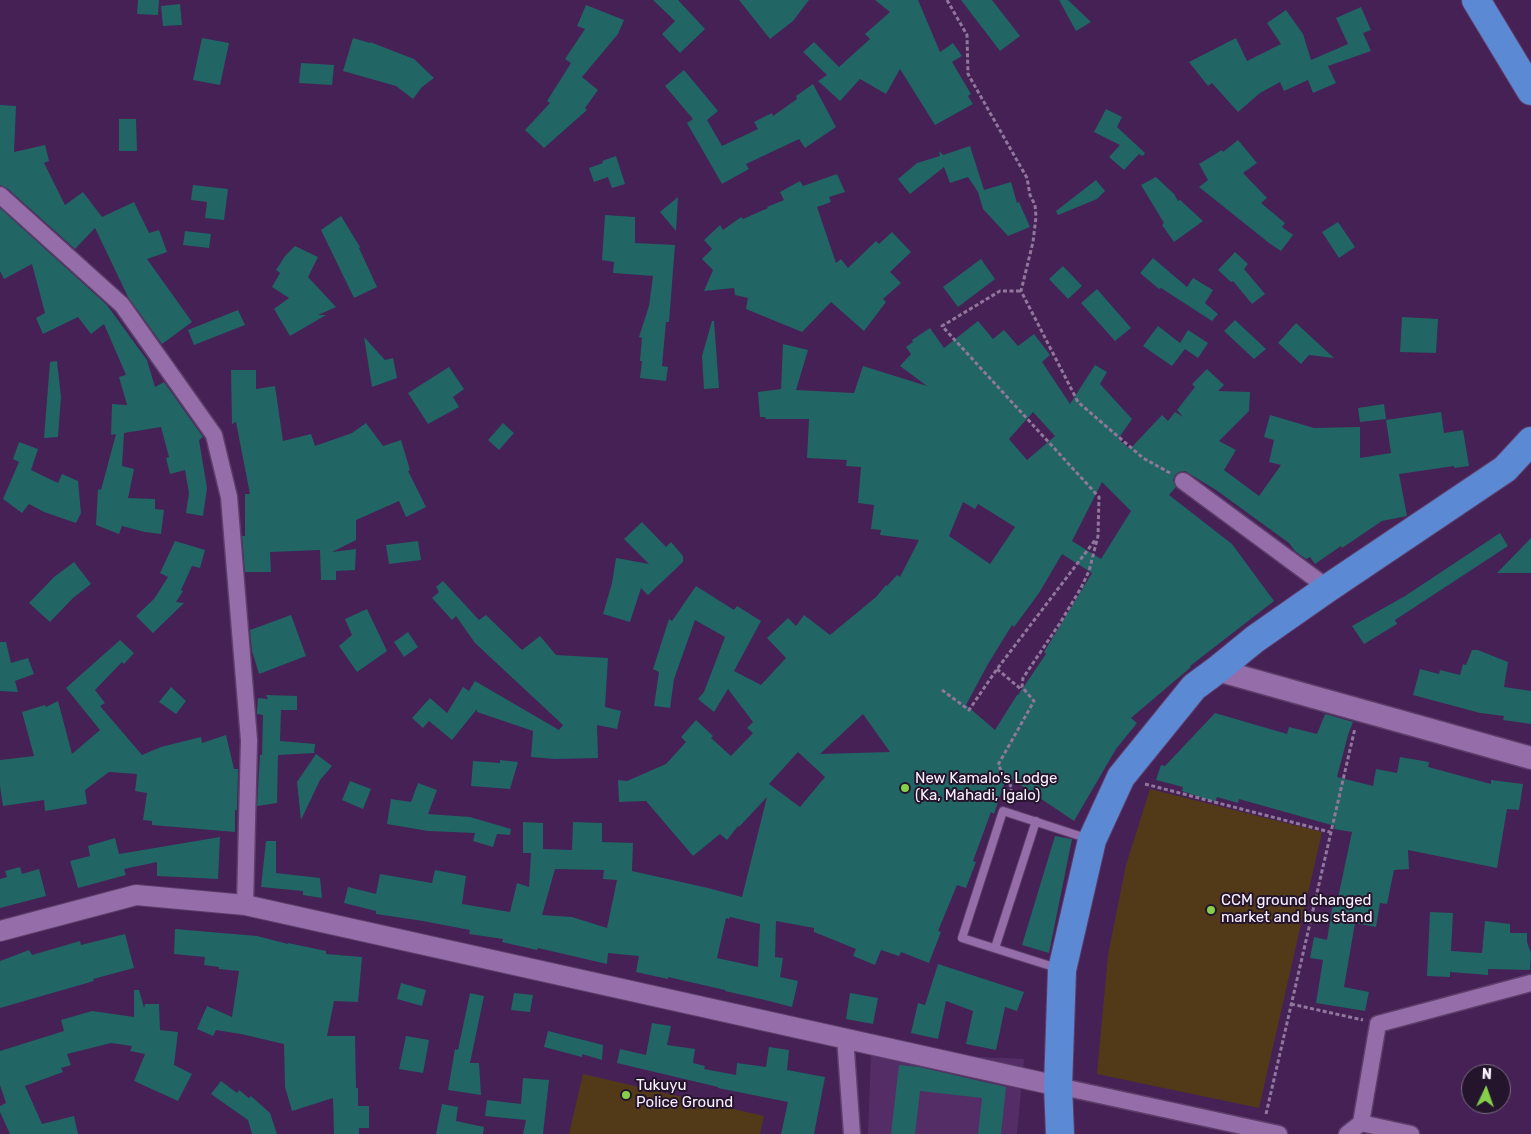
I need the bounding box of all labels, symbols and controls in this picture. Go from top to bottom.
place label: New Kamalo's Lodge (Ka, Mahadi, Igalo) [915,770,1057,805]
marker: New Kamalo's Lodge (Ka, Mahadi, Igalo) [899,782,911,794]
place label: CCM ground changed market and bus stand [1221,892,1373,927]
marker: CCM ground changed market and bus stand [1205,904,1217,916]
north arrow [1461,1064,1511,1114]
text: N [1481,1066,1492,1083]
place label: Tukuyu Police Ground [636,1077,733,1112]
marker: Tukuyu Police Ground [620,1089,632,1101]

